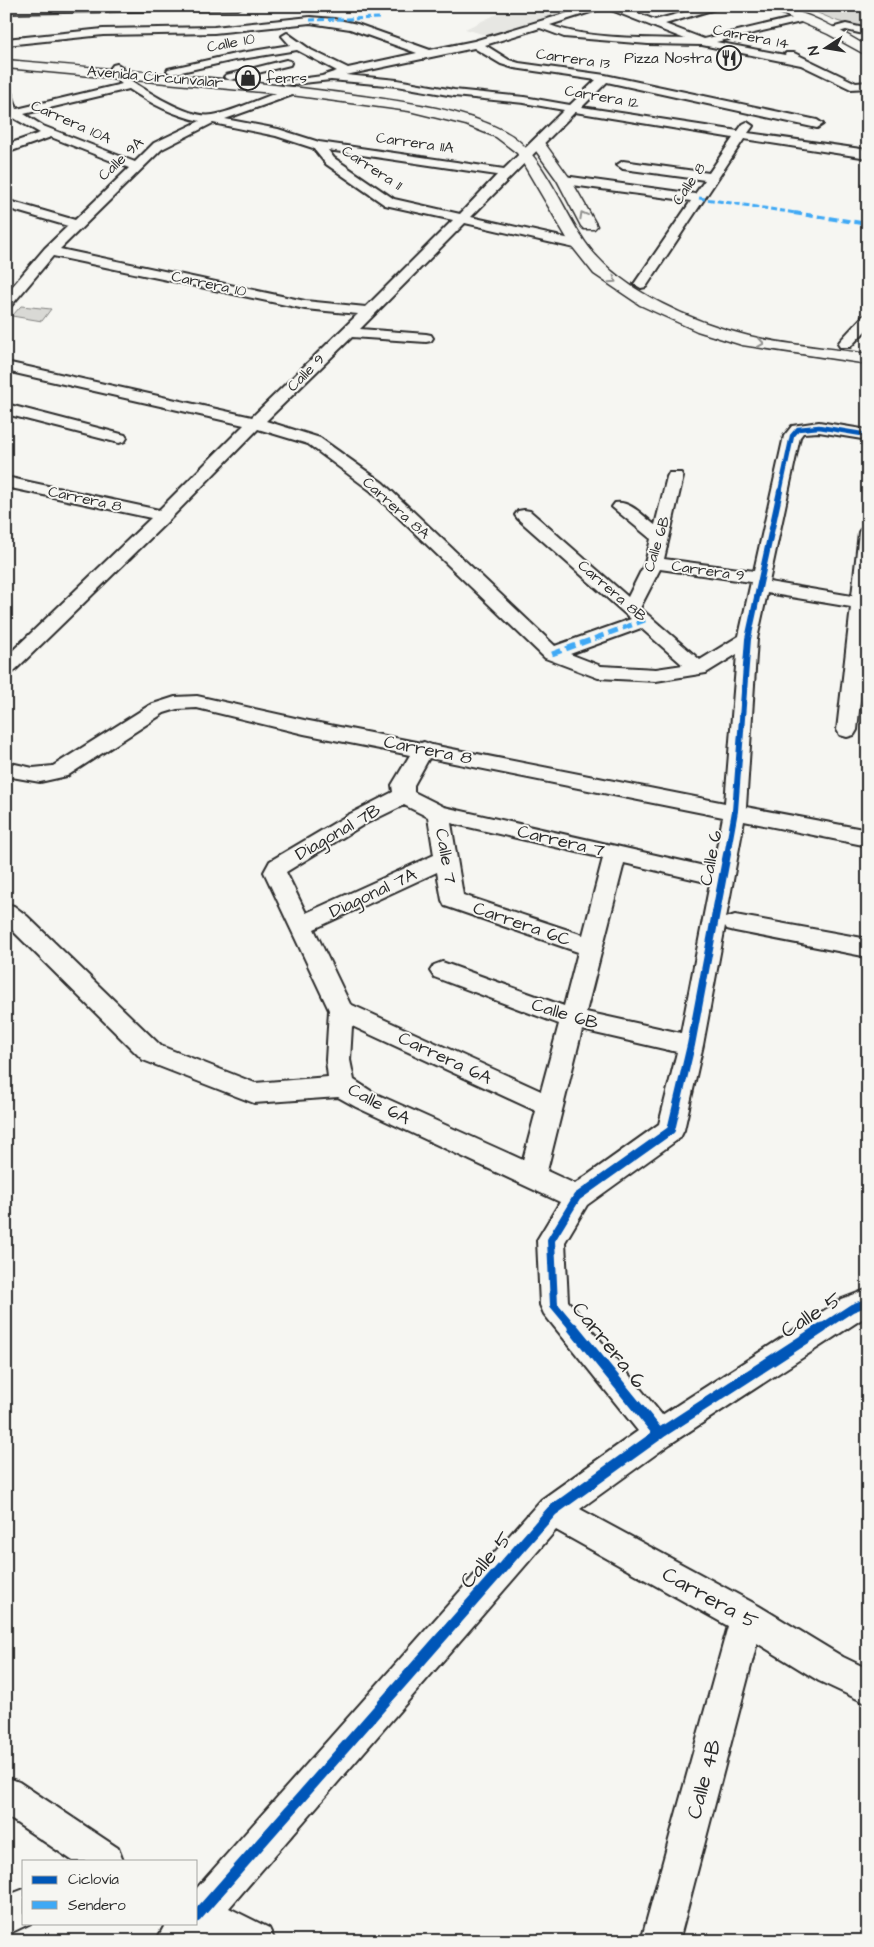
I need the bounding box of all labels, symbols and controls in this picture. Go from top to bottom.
street label: Carrera 14 [711,19,791,55]
north arrow [802,22,852,72]
street label: Calle 10 [205,28,257,58]
street label: Carrera 13 [535,43,612,75]
text: N [804,44,825,57]
restaurant icon: Pizza Nostra [716,45,742,71]
place label: Pizza Nostra [624,48,712,69]
street label: Avenida Circunvalar [86,61,224,93]
shop icon: ferrs [235,65,261,91]
place label: ferrs [266,68,308,89]
street label: Carrera 12 [563,80,641,114]
street label: Carrera 10A [28,95,115,149]
street label: Carrera 11A [375,127,456,159]
street label: Calle 9A [94,132,149,186]
street label: Carrera 11 [337,140,407,196]
street label: Calle 8 [667,159,711,209]
one-way arrow [579,212,589,221]
street label: Carrera 10 [170,266,249,302]
one-way arrow [607,274,617,283]
one-way arrow [757,337,765,348]
street label: Calle 9 [282,349,330,397]
street label: Carrera 8A [358,472,435,544]
street label: Carrera 8 [46,481,124,517]
street label: Calle 6B [639,513,675,574]
street label: Carrera 8B [573,555,651,627]
street label: Carrera 9 [670,555,746,587]
street label: Carrera 8 [382,729,475,771]
street label: Diagonal 7B [291,797,386,867]
street label: Carrera 7 [515,819,607,863]
street label: Calle 7 [429,826,463,886]
street label: Calle 6 [693,828,729,888]
street label: Diagonal 7A [325,862,422,925]
street label: Carrera 6C [470,896,574,952]
street label: Calle 6B [529,992,602,1036]
street label: Carrera 6A [394,1025,496,1091]
street label: Calle 6A [343,1077,415,1131]
street label: Calle 5 [775,1285,847,1345]
street label: Carrera 6 [565,1295,653,1395]
street label: Calle 5 [453,1525,519,1595]
street label: Carrera 5 [657,1560,763,1636]
street label: Calle 4B [679,1736,729,1822]
legend [22,1860,198,1924]
text: Ciclovía [68,1869,119,1890]
text: Sendero [68,1895,126,1916]

